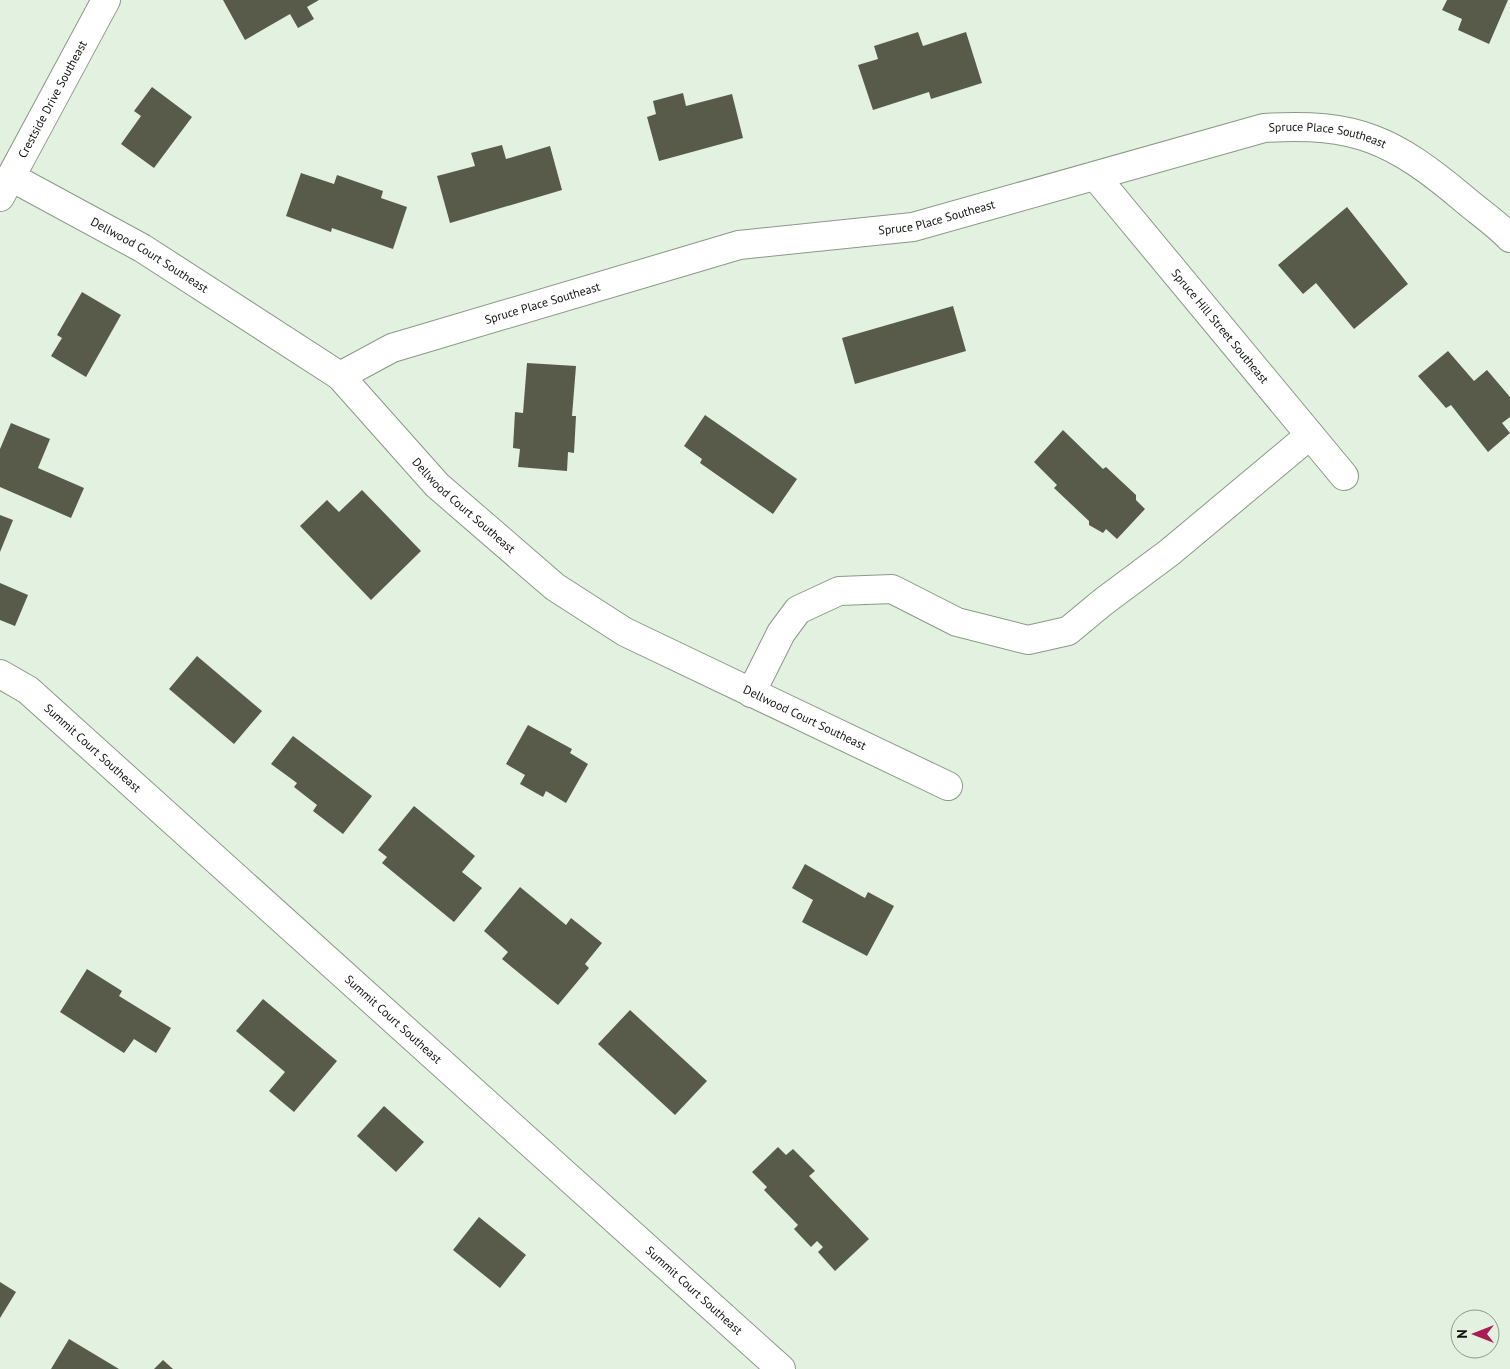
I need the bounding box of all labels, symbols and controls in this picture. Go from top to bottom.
street label: Crestside Drive Southeast [14,38,90,160]
street label: Spruce Place Southeast [1268,119,1389,151]
street label: Spruce Place Southeast [878,196,997,238]
street label: Dellwood Court Southeast [88,214,211,296]
street label: Spruce Hill Street Southeast [1168,266,1272,386]
street label: Spruce Place Southeast [483,279,602,327]
street label: Dellwood Court Southeast [409,454,518,556]
street label: Dellwood Court Southeast [741,682,869,753]
street label: Summit Court Southeast [41,700,144,795]
street label: Summit Court Southeast [342,971,445,1066]
street label: Summit Court Southeast [643,1243,746,1338]
north arrow [1450,1309,1500,1359]
text: N [1453,1329,1471,1339]

